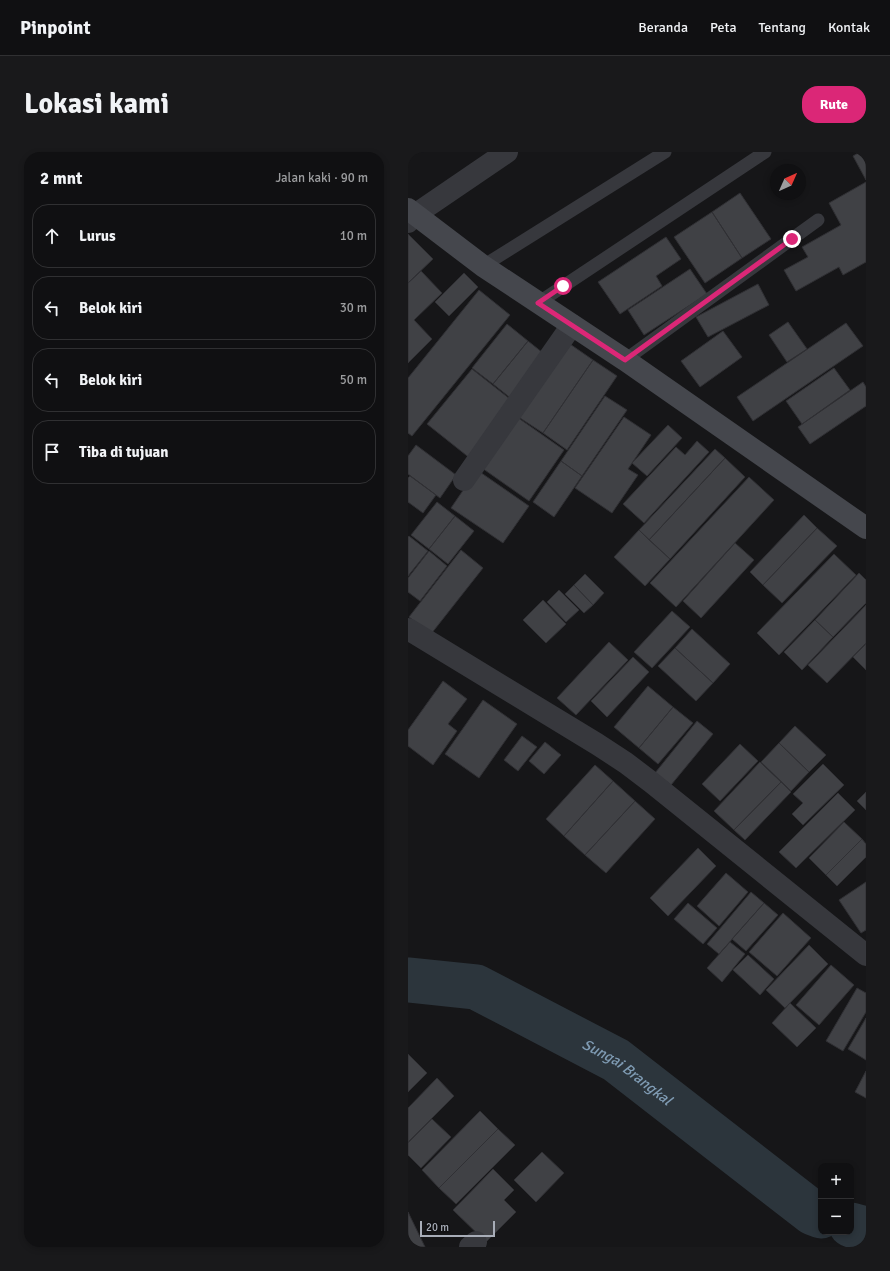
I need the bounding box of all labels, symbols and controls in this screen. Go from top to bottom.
text: Pinpoint [20,16,91,40]
text: Beranda [638,19,688,36]
text: Peta [710,19,737,36]
text: Tentang [759,19,806,36]
text: Kontak [828,19,870,36]
button: Rute [802,86,866,123]
text: Lokasi kami [24,87,169,121]
north arrow [770,164,806,200]
text: 2 mnt [40,168,82,189]
text: Jalan kaki · 90 m [276,170,368,186]
icon: ahead [41,225,63,247]
text: Lurus [79,227,116,245]
text: 10 m [340,228,367,244]
route end [783,230,801,248]
route start [554,277,572,295]
icon: left [41,297,63,319]
text: Belok kiri [79,299,142,317]
text: 30 m [340,300,367,316]
icon: left [41,369,63,391]
text: Belok kiri [79,371,142,389]
text: 50 m [340,372,367,388]
icon: arrive [41,441,63,463]
text: Tiba di tujuan [79,443,169,461]
water label: Sungai Brangkal [579,1035,677,1110]
map controls [818,1163,854,1235]
button: + [818,1163,854,1199]
button: − [818,1199,854,1235]
scale bar [420,1219,495,1238]
text: 20 m [426,1221,449,1234]

